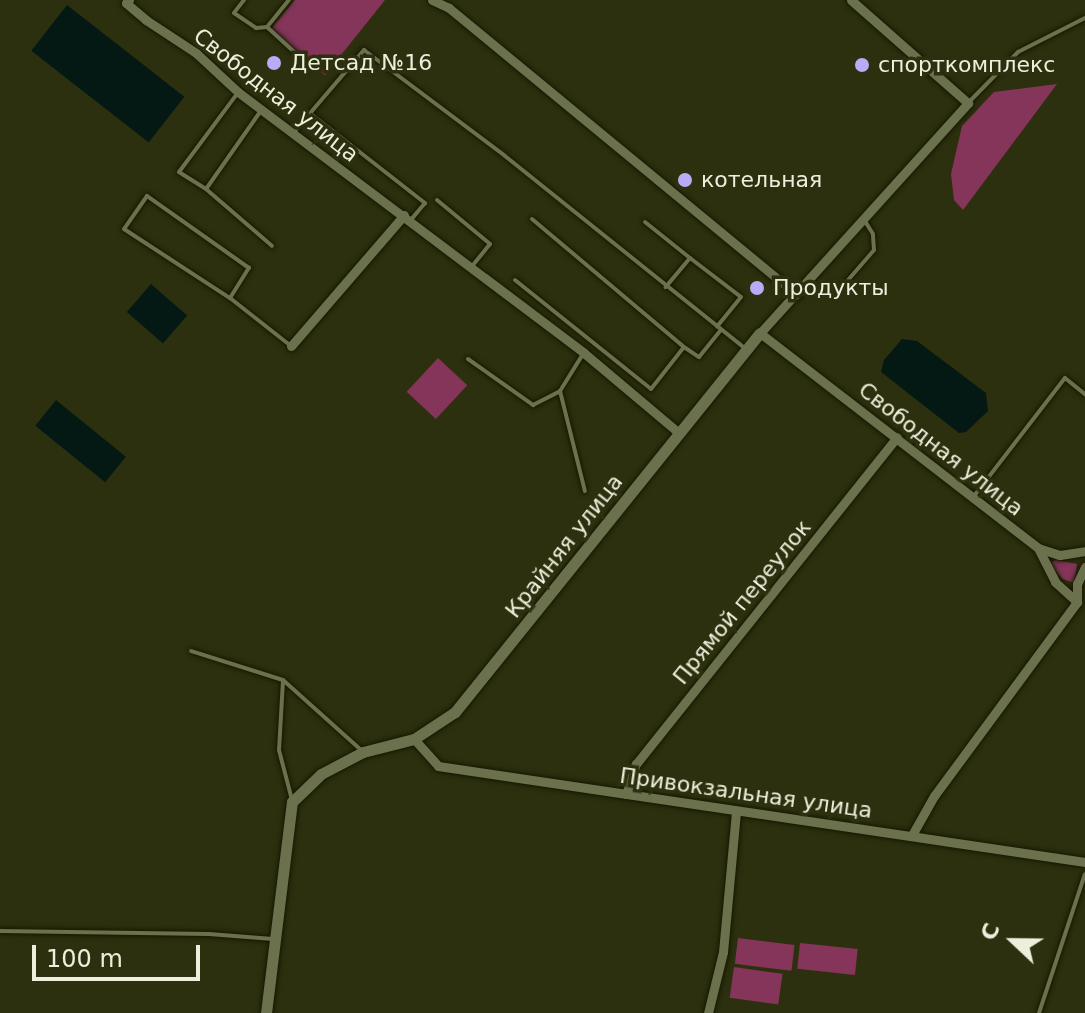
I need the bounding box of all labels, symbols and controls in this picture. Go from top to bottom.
street label: Свободная улица [188,22,364,168]
place label: Детсад №16 [290,50,432,76]
place label: спорткомплекс [878,52,1055,78]
marker: Детсад №16 [265,54,283,72]
marker: спорткомплекс [853,56,871,74]
place label: котельная [701,167,822,193]
marker: котельная [676,171,694,189]
place label: Продукты [773,275,889,301]
marker: Продукты [748,279,766,297]
street label: Свободная улица [853,376,1029,522]
street label: Крайняя улица [500,469,628,623]
street label: Прямой переулок [667,514,817,690]
street label: Привокзальная улица [618,762,874,824]
north arrow [973,901,1053,981]
text: С [976,920,1005,944]
scale bar [36,929,204,979]
text: 100 m [46,945,123,973]

